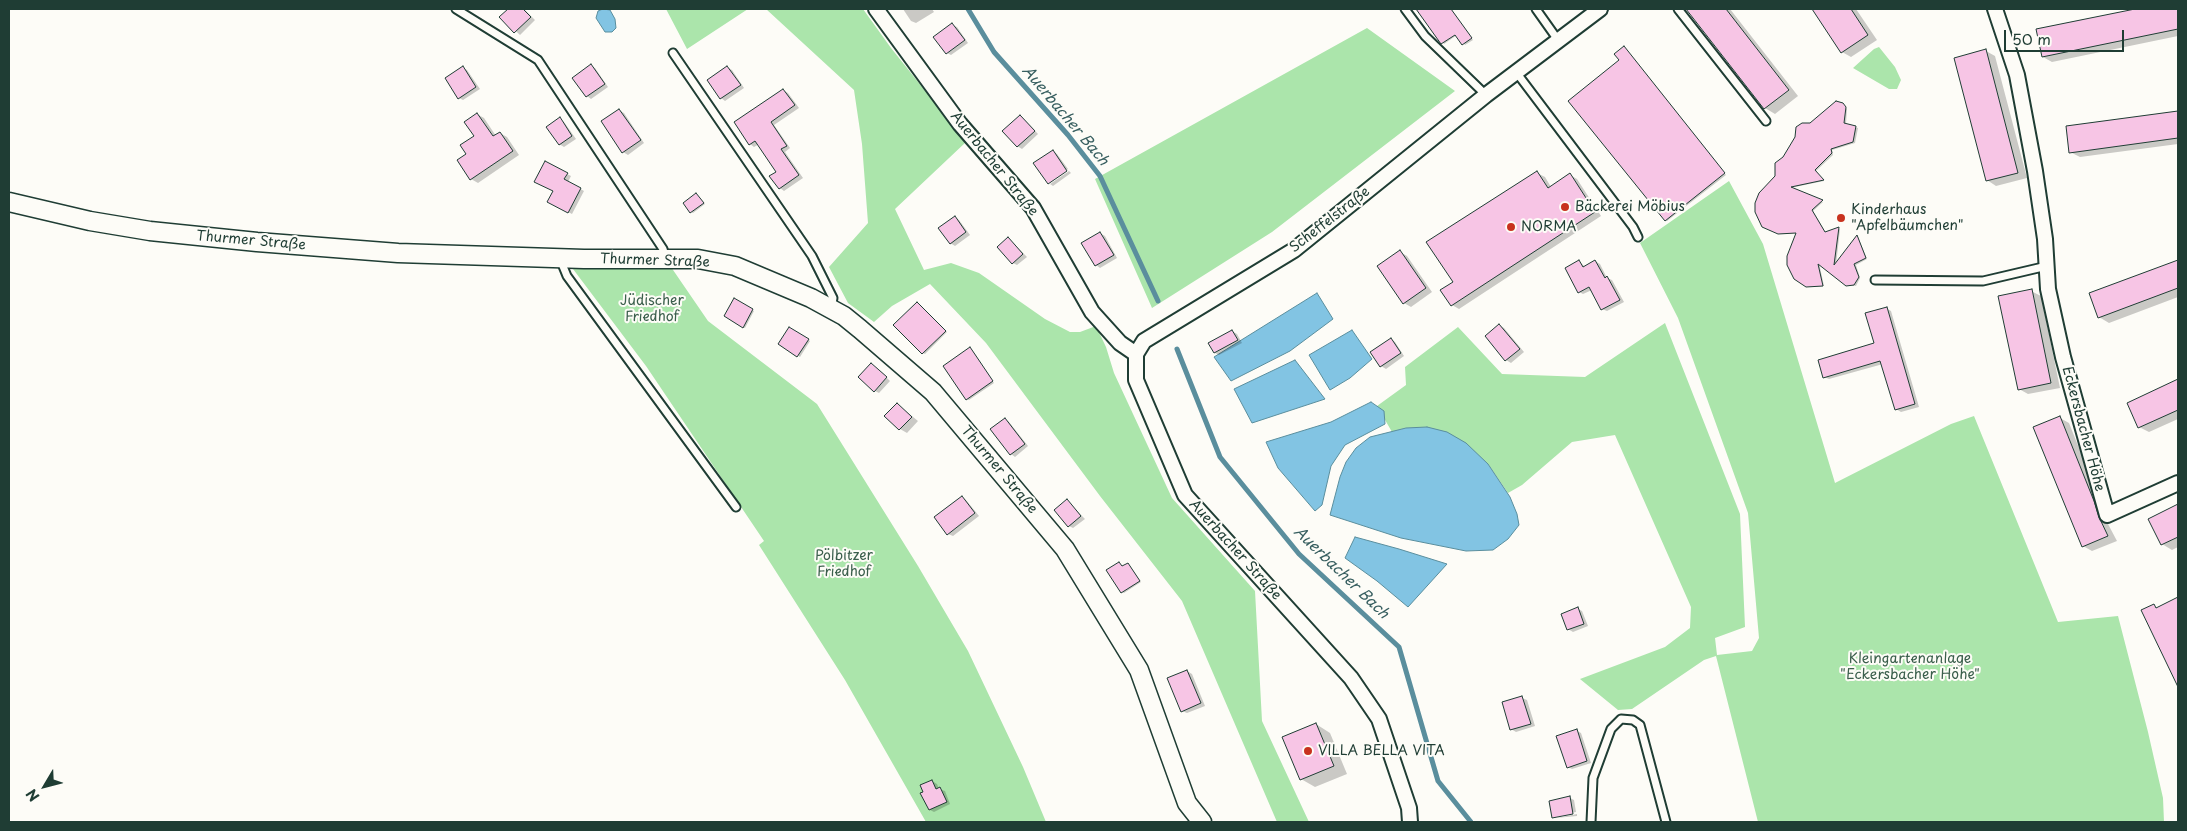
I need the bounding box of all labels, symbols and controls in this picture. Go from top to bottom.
scale bar [2007,20,2127,52]
text: 50 m [2012,27,2051,50]
water label: Auerbacher Bach [1018,62,1112,170]
street label: Auerbacher Straße [947,108,1041,220]
street label: Scheffelstraße [1287,183,1373,257]
place label: Bäckerei Möbius [1575,199,1685,215]
marker: Bäckerei Möbius [1559,201,1571,213]
place label: Kinderhaus "Apfelbäumchen" [1851,202,1964,234]
marker: Kinderhaus "Apfelbäumchen" [1835,212,1847,224]
place label: NORMA [1521,219,1576,235]
marker: NORMA [1505,221,1517,233]
street label: Thurmer Straße [196,228,306,254]
street label: Thurmer Straße [600,251,710,271]
park label: Jüdischer Friedhof [620,293,684,326]
street label: Eckersbacher Höhe [2058,365,2108,493]
street label: Thurmer Straße [957,423,1041,517]
street label: Auerbacher Straße [1185,496,1285,604]
water label: Auerbacher Bach [1290,523,1392,623]
park label: Pölbitzer Friedhof [815,548,873,580]
park label: Kleingartenanlage "Eckersbacher Höhe" [1840,651,1980,684]
place label: VILLA BELLA VITA [1318,743,1445,759]
marker: VILLA BELLA VITA [1302,745,1314,757]
north arrow [20,761,70,811]
text: N [21,785,44,806]

